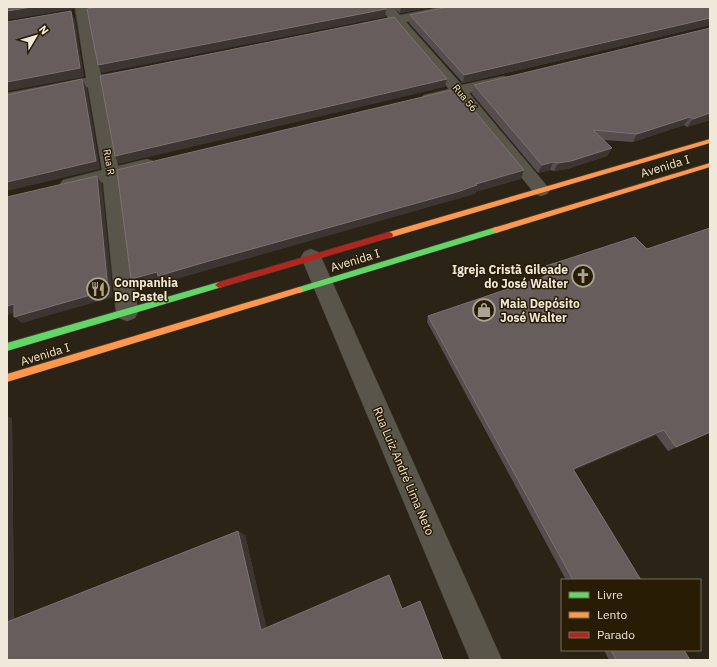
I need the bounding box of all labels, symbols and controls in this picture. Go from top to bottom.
north arrow [16,16,56,56]
text: N [36,22,52,37]
street label: Rua 56 [450,82,480,114]
street label: Rua R [100,148,118,176]
street label: Avenida I [639,151,692,181]
street label: Avenida I [329,245,382,275]
place label: Igreja Cristã Gileade do José Walter [452,262,568,291]
church icon: Igreja Cristã Gileade do José Walter [570,263,596,289]
place label: Companhia Do Pastel [114,275,178,304]
restaurant icon: Companhia Do Pastel [85,276,111,302]
place label: Maia Depósito José Walter [500,296,580,325]
shop icon: Maia Depósito José Walter [471,297,497,323]
street label: Avenida I [19,339,72,369]
street label: Rua Luiz André Lima Neto [370,405,438,538]
legend [561,579,701,651]
text: Livre [597,587,623,602]
text: Lento [597,607,627,622]
text: Parado [597,627,635,642]

